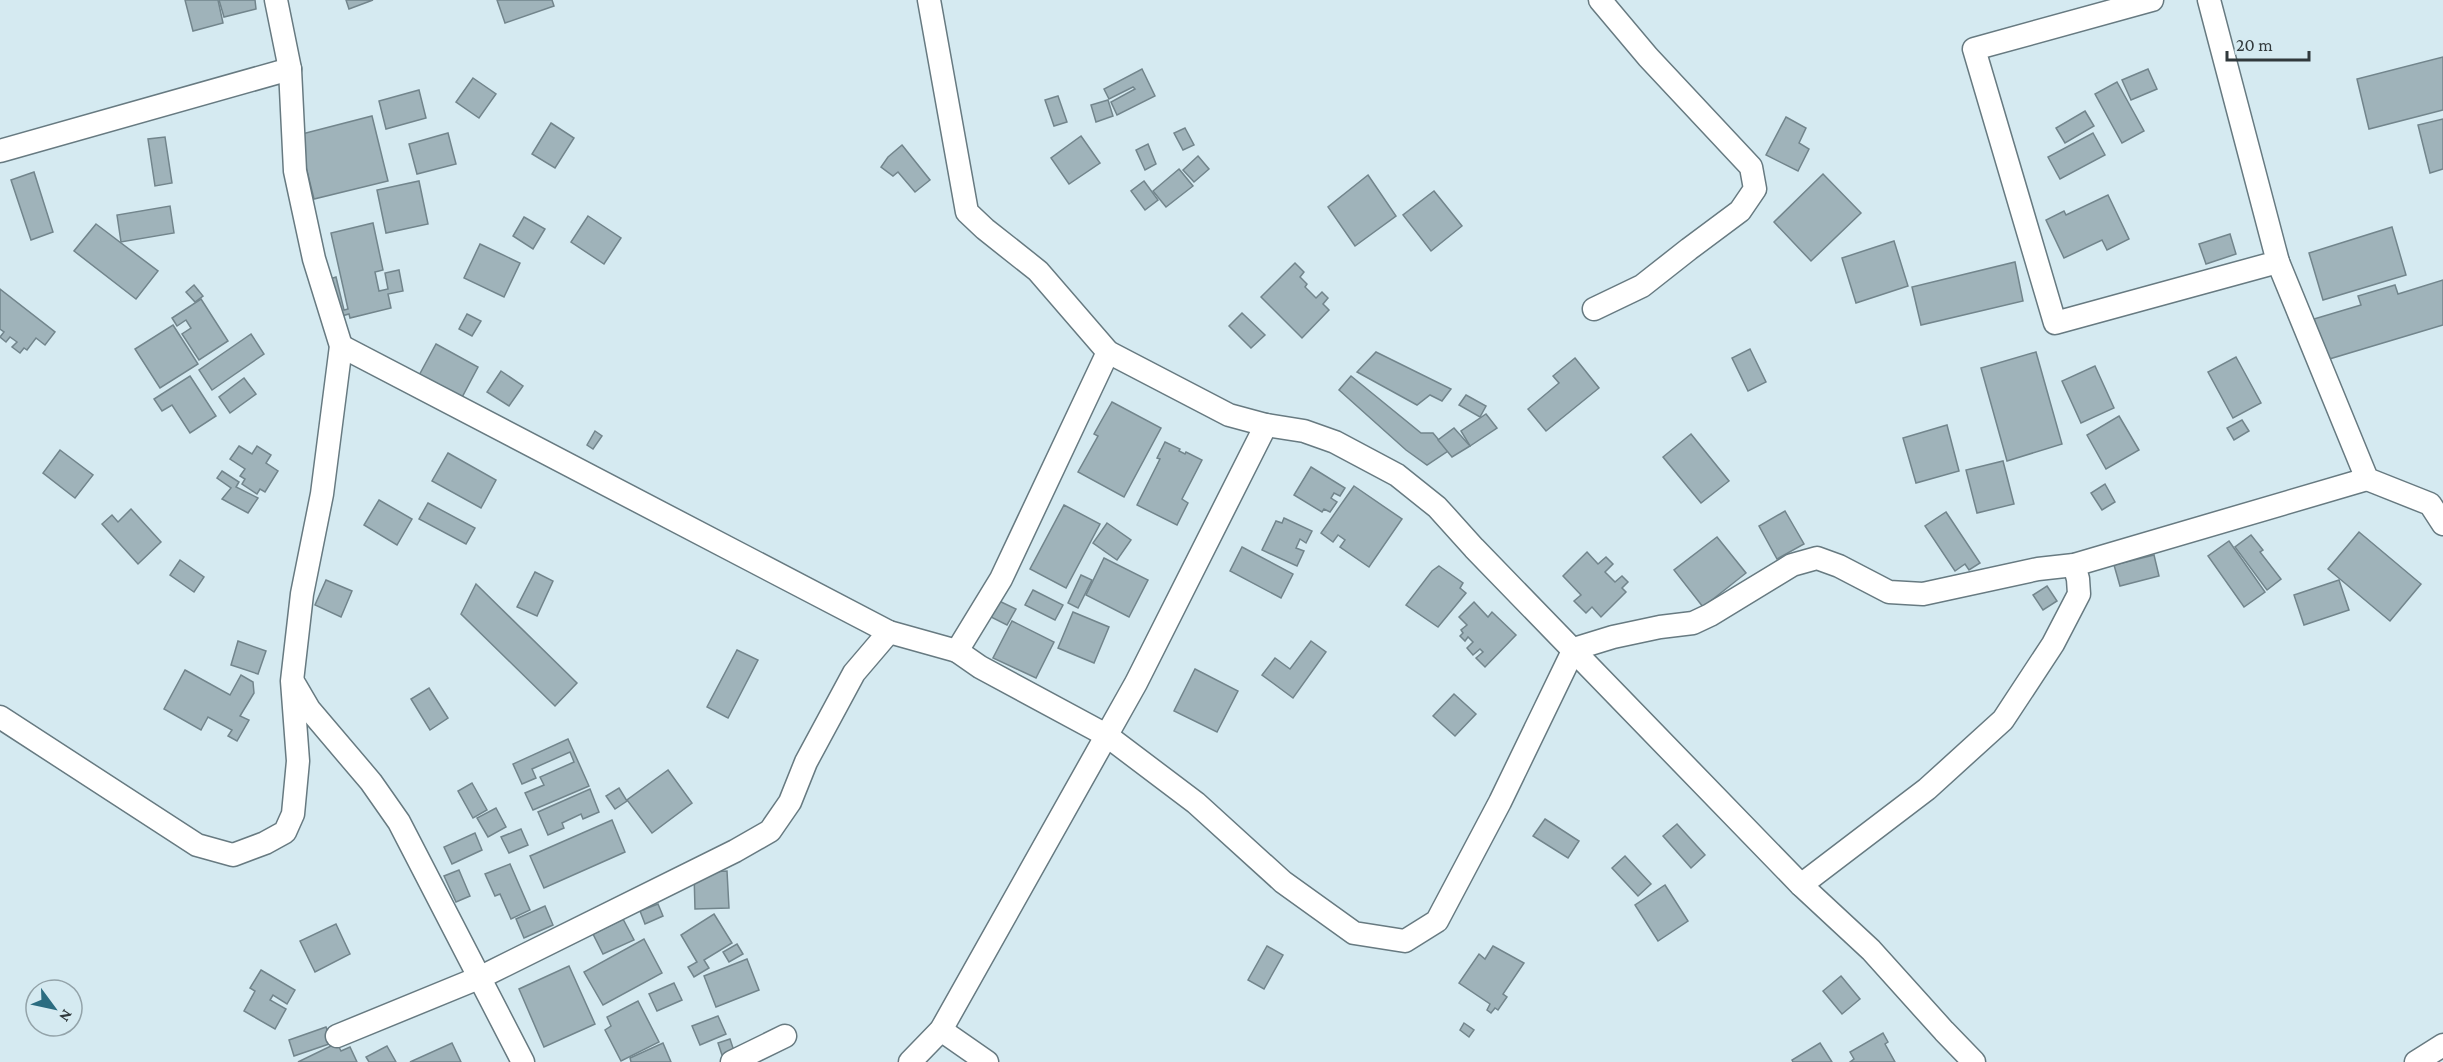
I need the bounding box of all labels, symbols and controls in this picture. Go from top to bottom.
scale bar [2227,24,2310,62]
text: 20 m [2236,35,2273,55]
north arrow [24,978,84,1038]
text: N [56,1007,76,1025]

